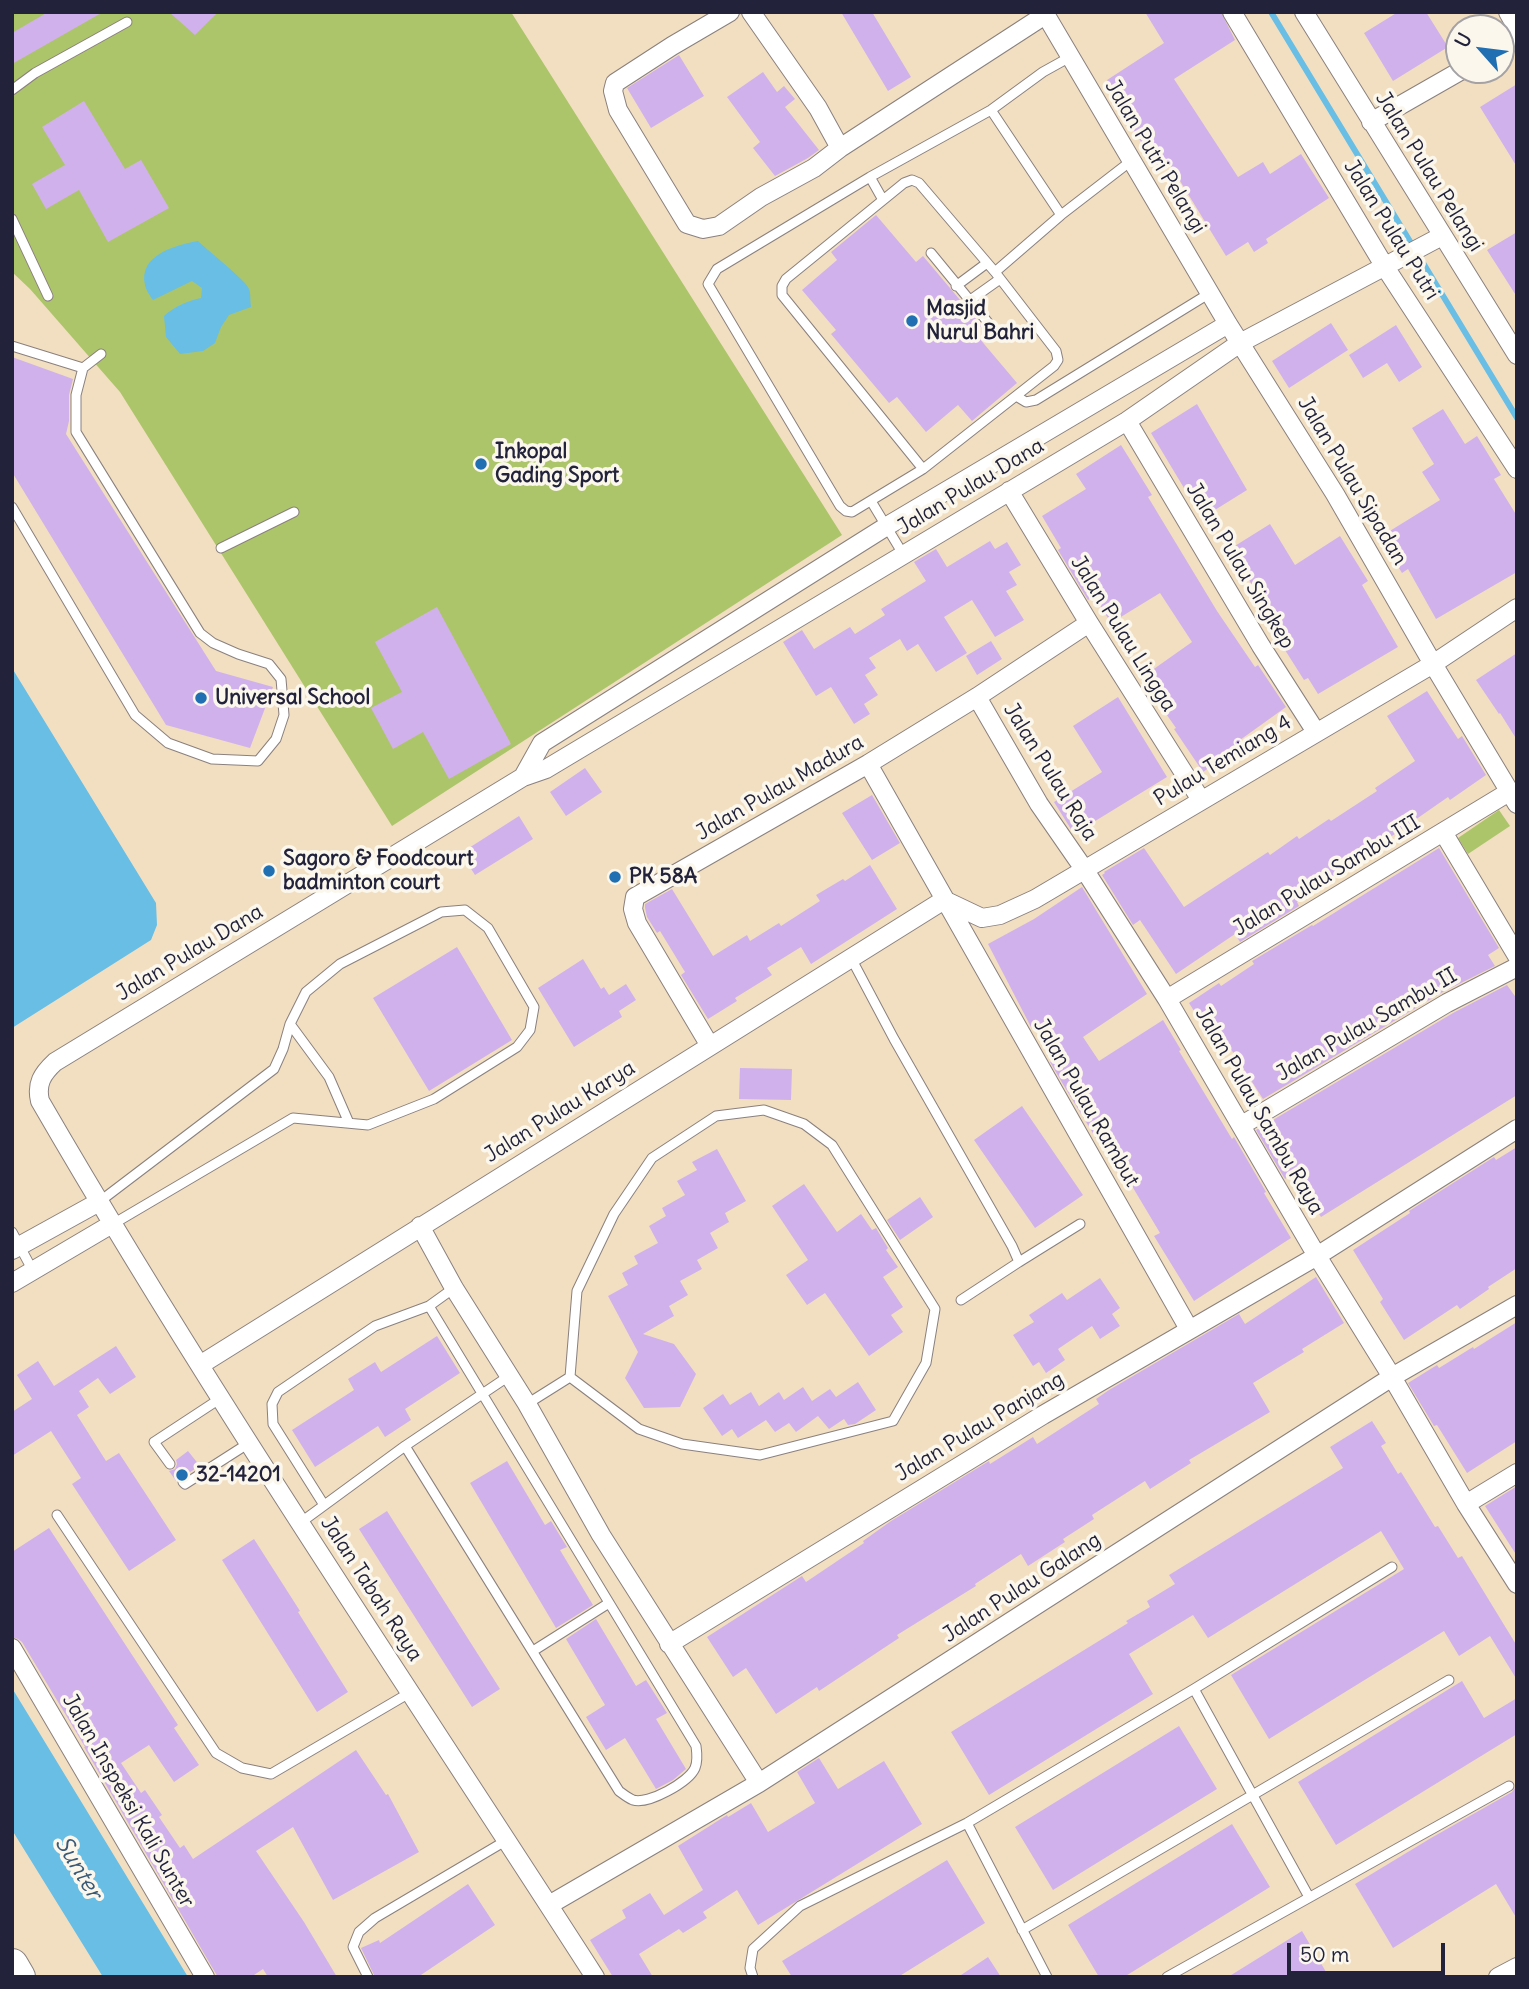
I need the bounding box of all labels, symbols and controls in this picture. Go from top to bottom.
north arrow [1445,14,1515,84]
text: U [1450,29,1477,51]
street label: Jalan Putri Pelangi [1099,75,1211,239]
street label: Jalan Pulau Pelangi [1370,87,1488,257]
street label: Jalan Pulau Putri [1338,155,1444,305]
place label: Masjid Nurul Bahri [926,296,1034,346]
marker: Masjid Nurul Bahri [904,313,920,329]
street label: Jalan Pulau Sipadan [1292,392,1412,570]
street label: Jalan Pulau Dana [893,433,1049,541]
place label: Inkopal Gading Sport [495,439,619,489]
marker: Inkopal Gading Sport [473,456,489,472]
street label: Jalan Pulau Singkep [1180,478,1300,654]
street label: Jalan Pulau Lingga [1065,551,1181,717]
place label: Universal School [215,685,370,711]
marker: Universal School [193,690,209,706]
street label: Jalan Pulau Raja [998,699,1102,845]
street label: Pulau Temiang 4 [1150,710,1296,812]
street label: Jalan Pulau Madura [692,730,868,846]
street label: Jalan Pulau Sambu III [1229,810,1425,942]
place label: Sagoro & Foodcourt badminton court [283,846,473,896]
marker: Sagoro & Foodcourt badminton court [261,863,277,879]
place label: PK 58A [629,864,697,890]
marker: PK 58A [607,869,623,885]
street label: Jalan Pulau Dana [112,899,268,1007]
street label: Jalan Pulau Sambu II [1272,963,1462,1087]
street label: Jalan Pulau Sambu Raya [1189,1003,1329,1219]
street label: Jalan Pulau Rambut [1028,1015,1144,1191]
street label: Jalan Pulau Karya [480,1056,640,1168]
street label: Jalan Pulau Panjang [891,1367,1069,1487]
place label: 32-14201 [196,1462,281,1488]
marker: 32-14201 [174,1467,190,1483]
street label: Jalan Tabah Raya [315,1512,427,1666]
street label: Jalan Pulau Galang [938,1528,1106,1648]
street label: Jalan Inspeksi Kali Sunter [57,1690,199,1912]
water label: Sunter [49,1831,107,1905]
scale bar [1291,1930,1448,1974]
text: 50 m [1300,1941,1349,1968]

